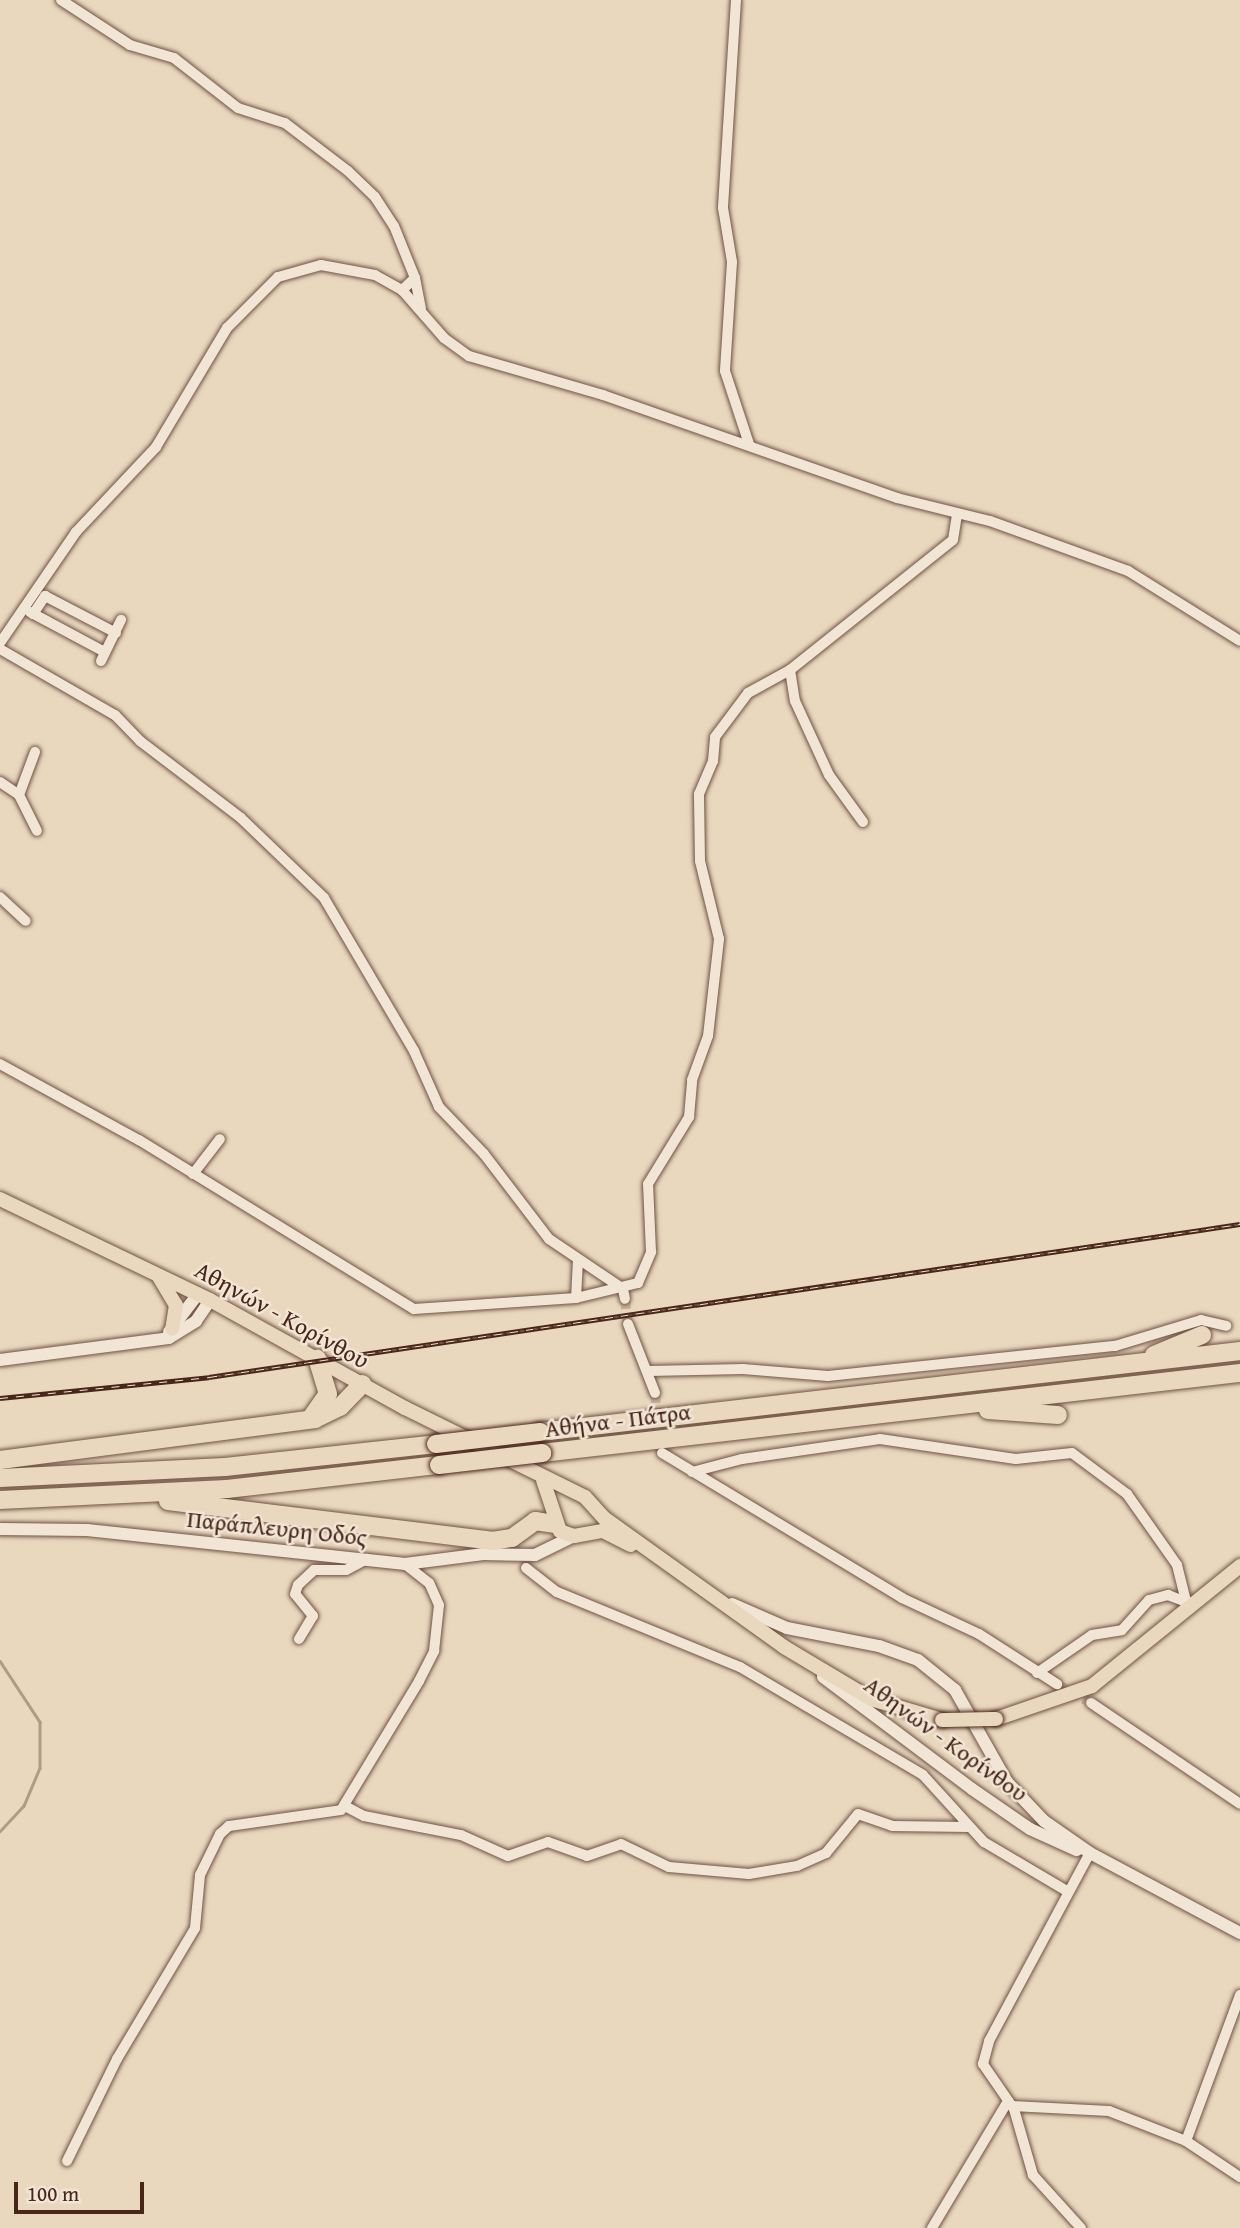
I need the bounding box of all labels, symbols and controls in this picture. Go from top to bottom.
street label: Αθηνών - Κορίνθου [190,1255,374,1375]
street label: Αθήνα - Πάτρα [543,1397,693,1443]
street label: Παράπλευρη Οδός [186,1504,368,1552]
street label: Αθηνών - Κορίνθου [859,1670,1033,1808]
scale bar [18,2168,147,2212]
text: 100 m [27,2178,79,2209]

